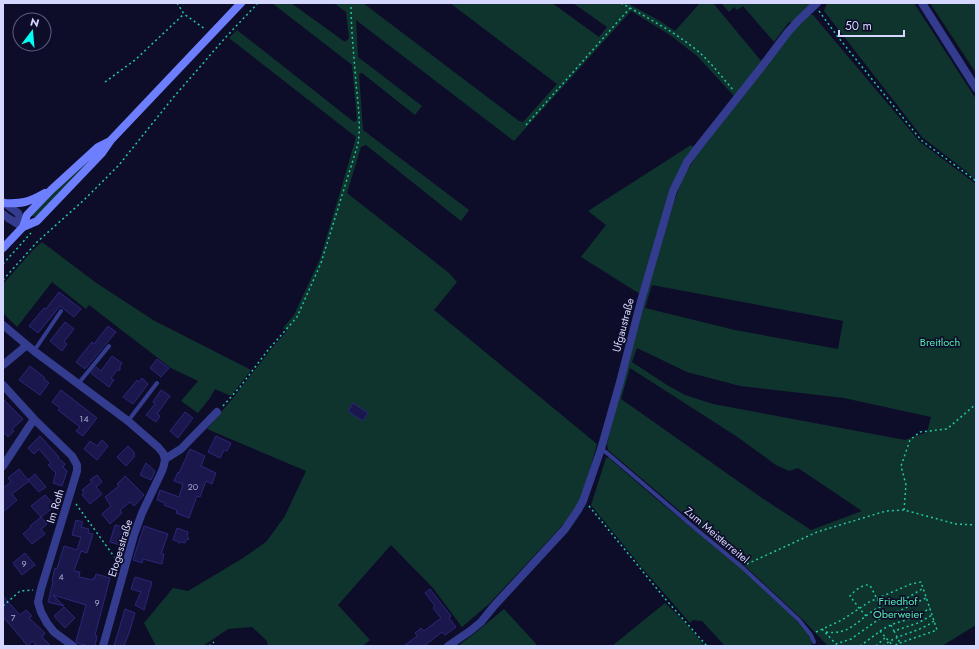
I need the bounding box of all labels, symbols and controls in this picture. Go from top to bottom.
north arrow [12,12,52,52]
scale bar [839,12,904,38]
text: N [28,13,41,31]
text: 50 m [845,17,872,35]
street label: Ufgaustraße [608,296,638,354]
park label: Breitloch [920,334,960,350]
house number: 14 [79,412,89,425]
house number: 20 [188,480,199,493]
street label: Im Roth [42,487,68,525]
street label: Zum Meisterreitel [681,503,753,567]
street label: Etogesstraße [104,517,136,579]
house number: 9 [21,557,27,570]
house number: 4 [58,570,64,583]
park label: Friedhof Oberweier [873,593,923,622]
house number: 9 [94,596,100,609]
house number: 7 [11,611,16,624]

